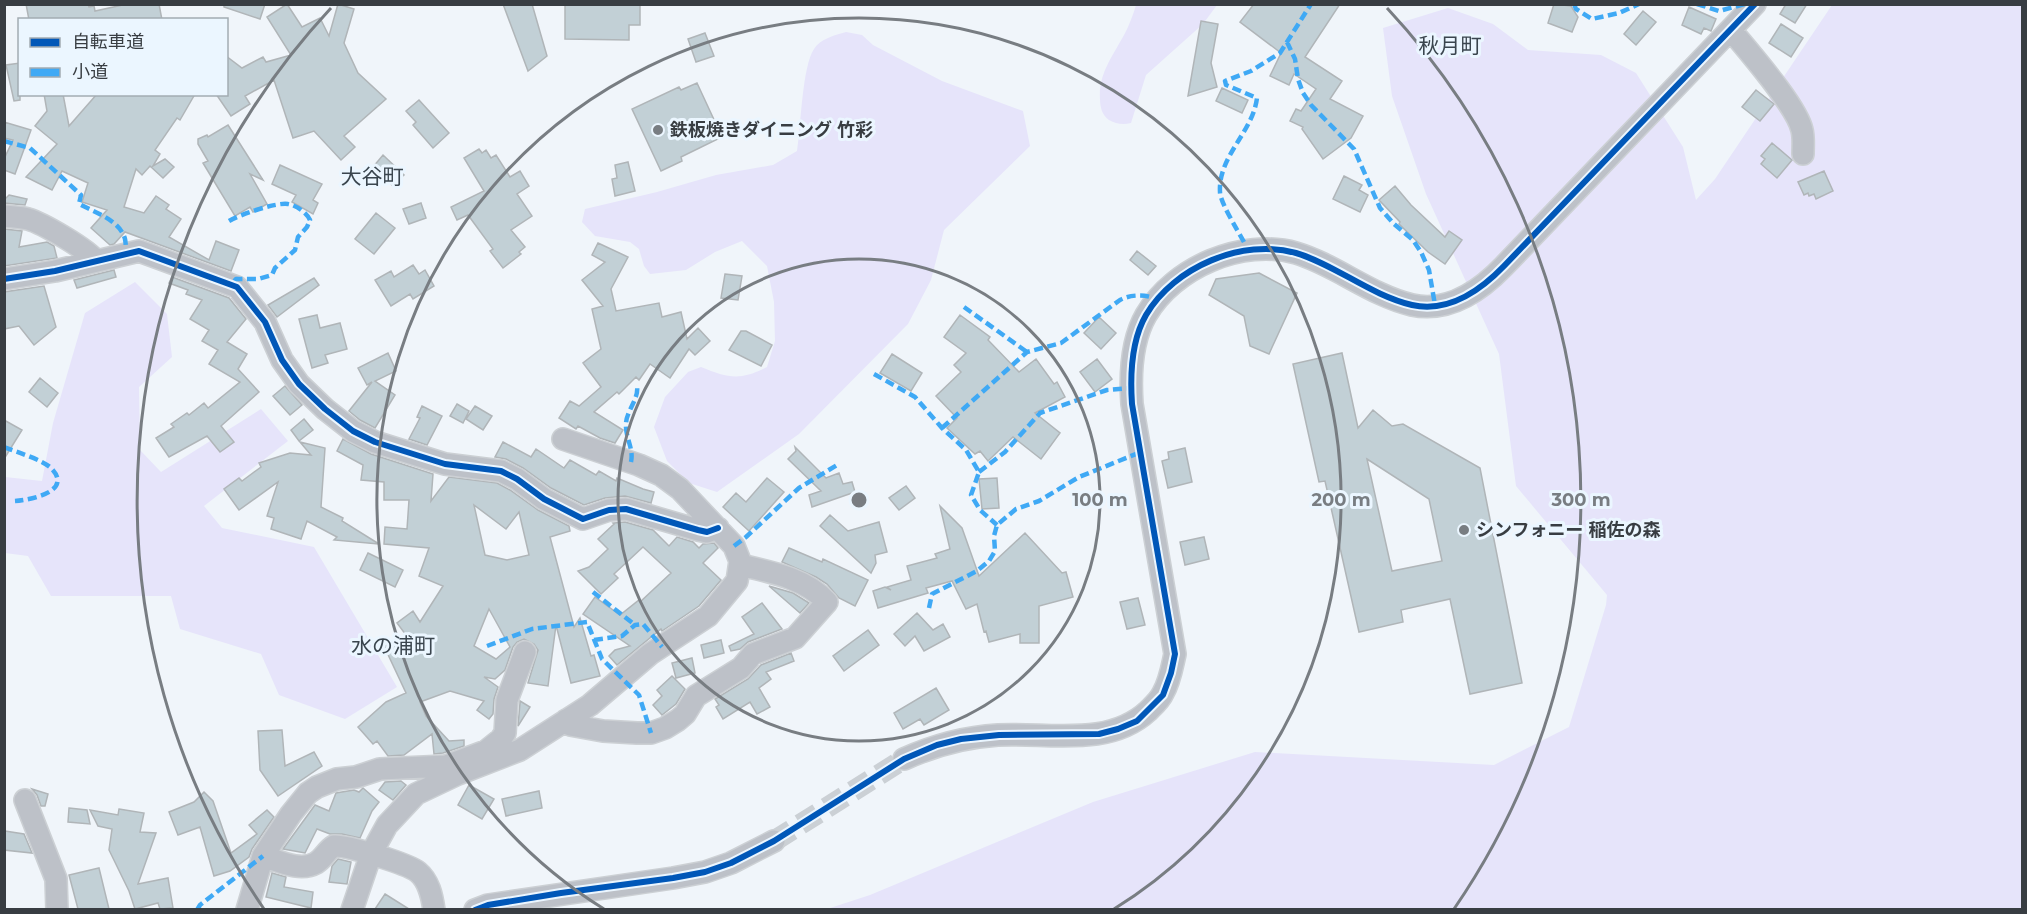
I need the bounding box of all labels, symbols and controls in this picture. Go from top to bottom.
legend [18,18,228,96]
text: 自転車道 [72,31,144,53]
district label: 秋月町 [1419,33,1482,58]
text: 小道 [72,61,108,83]
place label: 鉄板焼きダイニング 竹彩 [669,119,873,141]
marker: 鉄板焼きダイニング 竹彩 [651,123,665,137]
district label: 大谷町 [341,164,404,189]
text: 100 m [1072,489,1128,511]
text: 200 m [1311,489,1371,511]
text: 300 m [1550,489,1611,511]
centre of rings [849,490,869,510]
place label: シンフォニー 稲佐の森 [1476,519,1661,541]
marker: シンフォニー 稲佐の森 [1457,523,1471,537]
district label: 水の浦町 [351,633,435,658]

